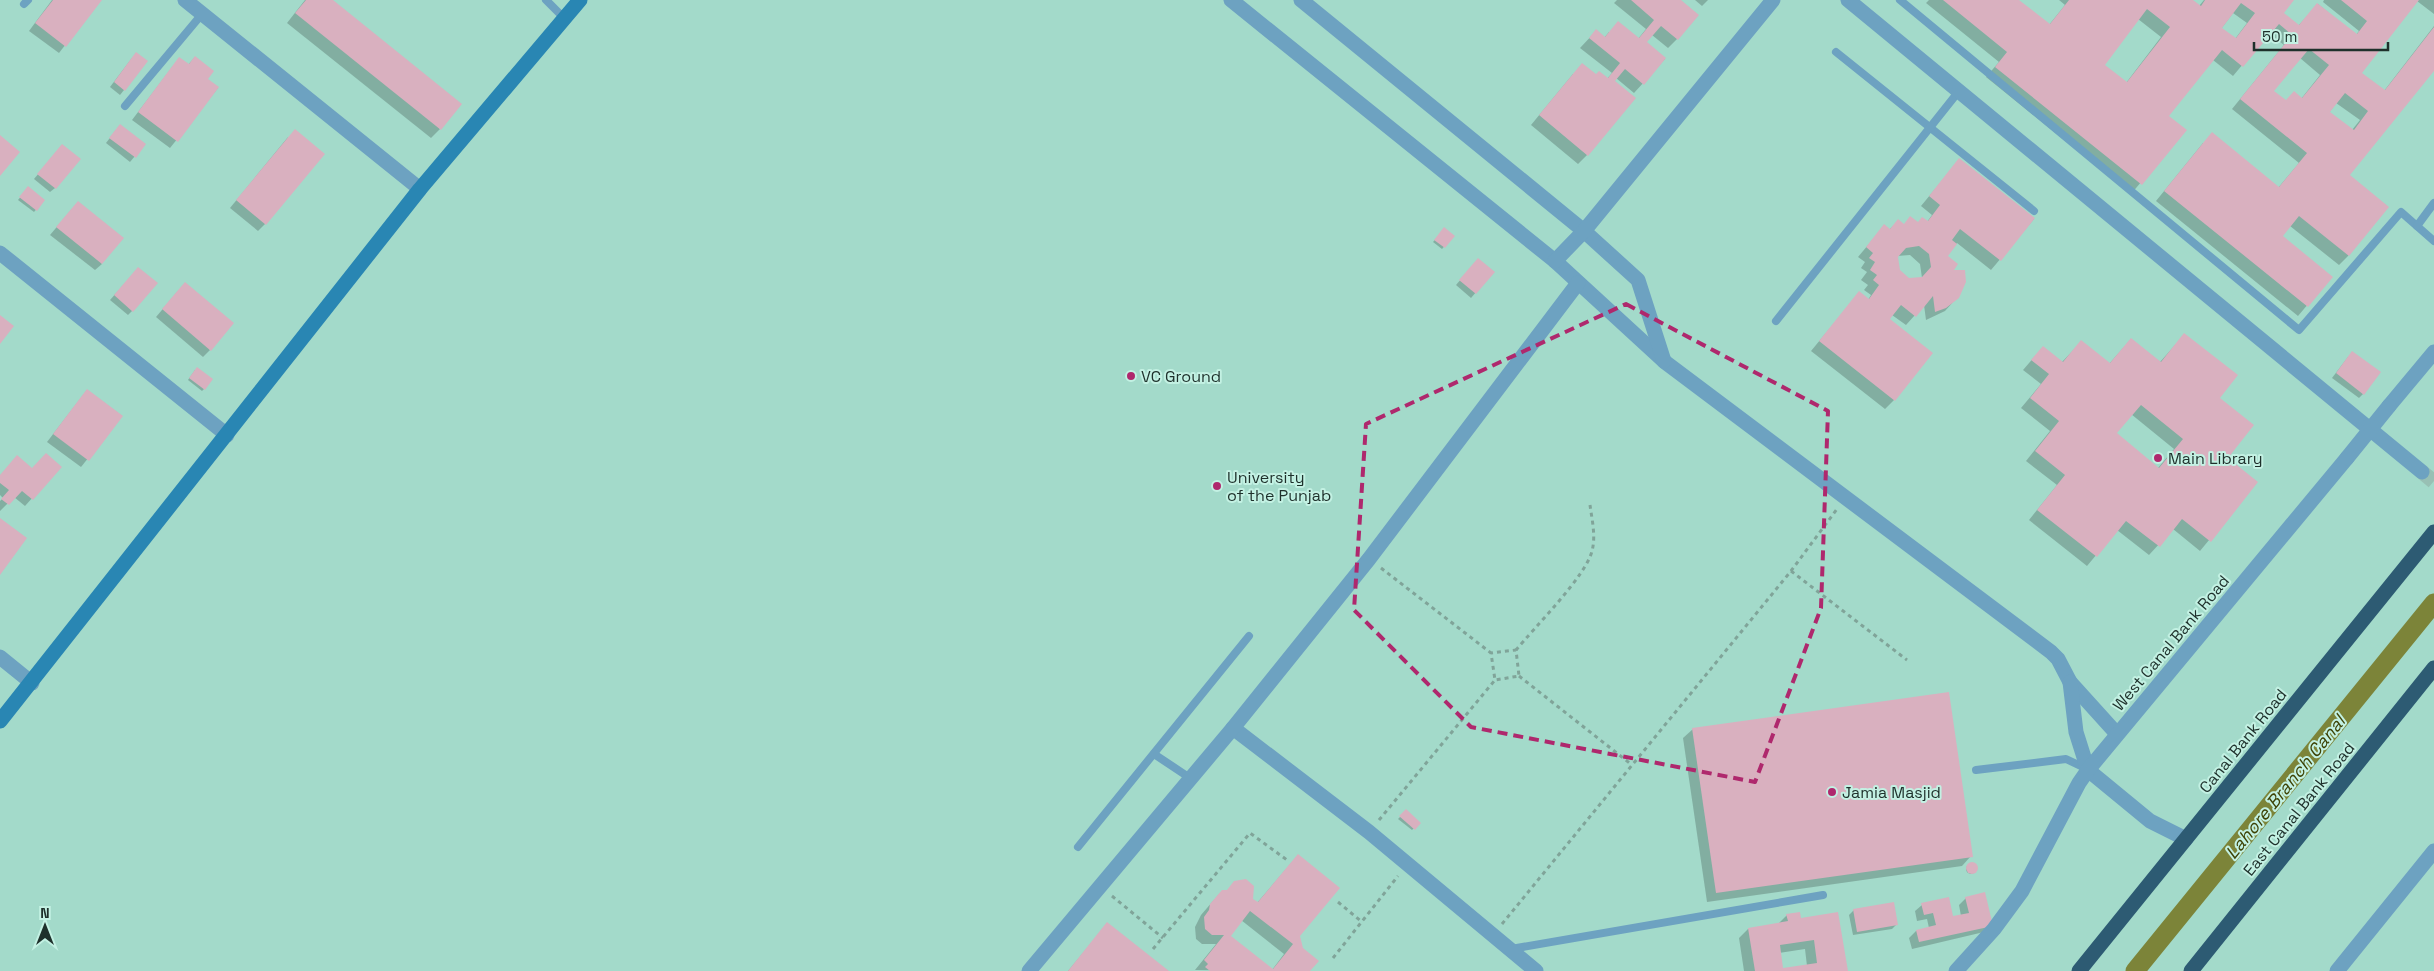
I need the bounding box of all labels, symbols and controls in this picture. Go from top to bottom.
scale bar [2254,20,2388,52]
text: 50 m [2262,27,2297,46]
place label: VC Ground [1141,366,1221,387]
marker: VC Ground [1125,370,1137,382]
place label: Main Library [2168,448,2263,469]
marker: Main Library [2152,452,2164,464]
place label: University of the Punjab [1227,467,1331,506]
marker: University of the Punjab [1211,480,1223,492]
street label: West Canal Bank Road [2108,571,2234,715]
street label: Canal Bank Road [2195,685,2291,797]
water label: Lahore Branch Canal [2220,709,2352,863]
street label: East Canal Bank Road [2239,738,2359,880]
place label: Jamia Masjid [1842,782,1941,803]
marker: Jamia Masjid [1826,786,1838,798]
north arrow [20,901,70,951]
text: N [40,904,50,922]

